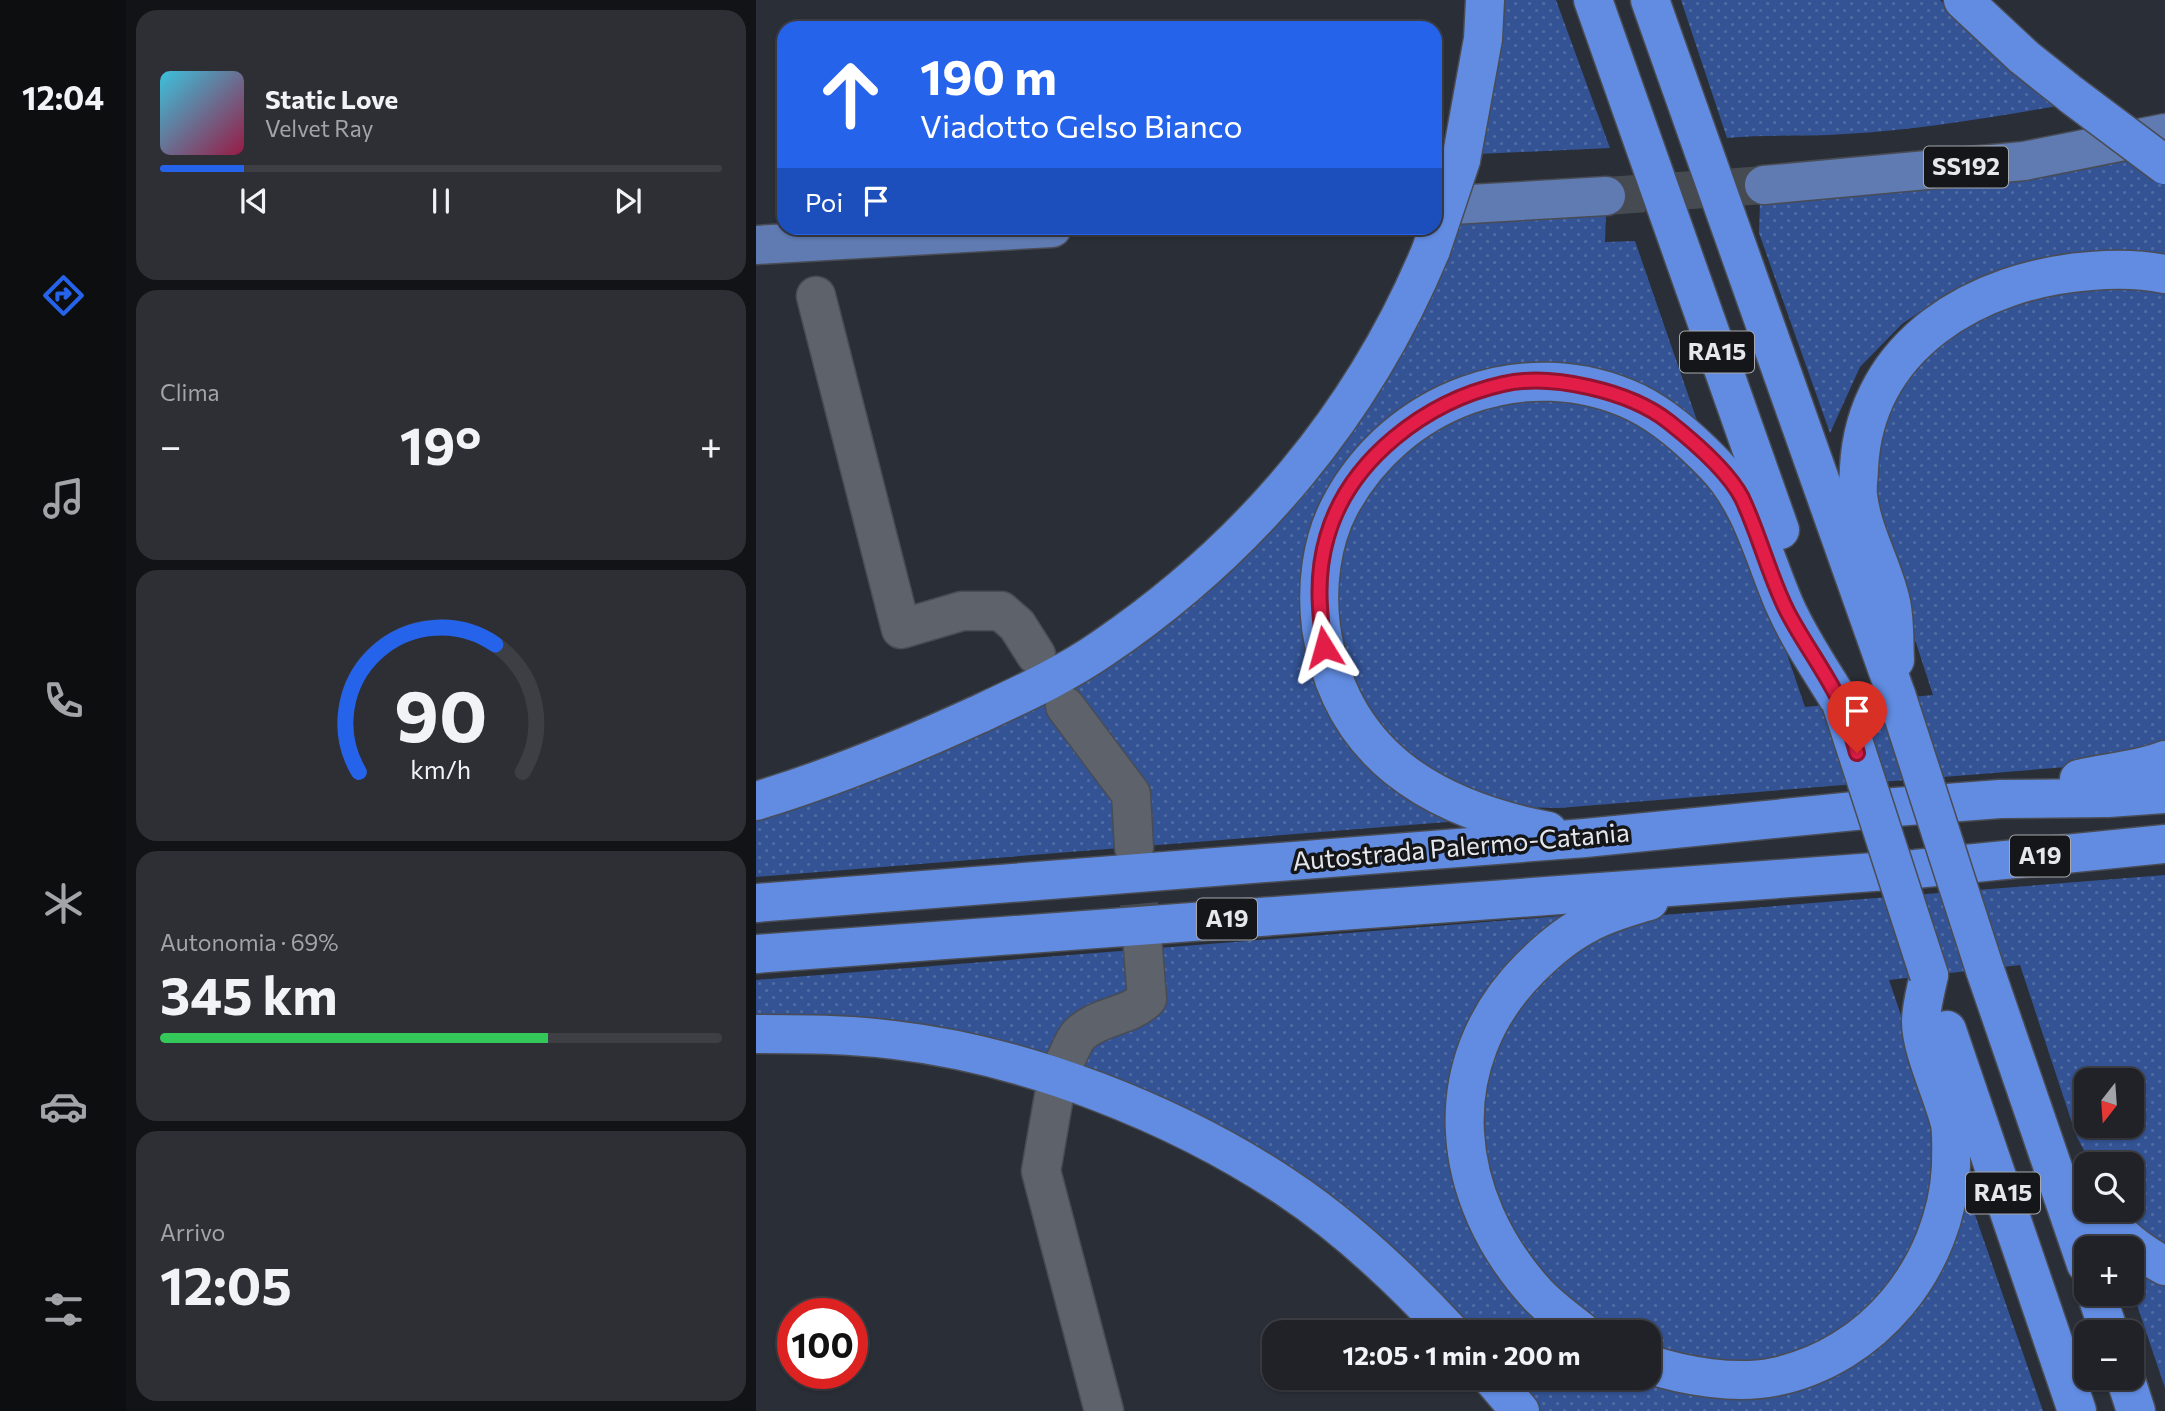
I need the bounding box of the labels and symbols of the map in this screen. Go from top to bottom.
road number: SS192 [1924,146,2008,188]
road number: RA15 [1680,332,1754,372]
position arrow [1287,610,1361,684]
pin [1827,681,1887,753]
street label: Autostrada Palermo-Catania [1291,815,1631,876]
road number: A19 [2010,836,2070,876]
road number: A19 [1197,898,1257,939]
north arrow [2074,1068,2144,1138]
road number: RA15 [1966,1172,2040,1213]
speed limit sign: 100 [777,1298,868,1389]

